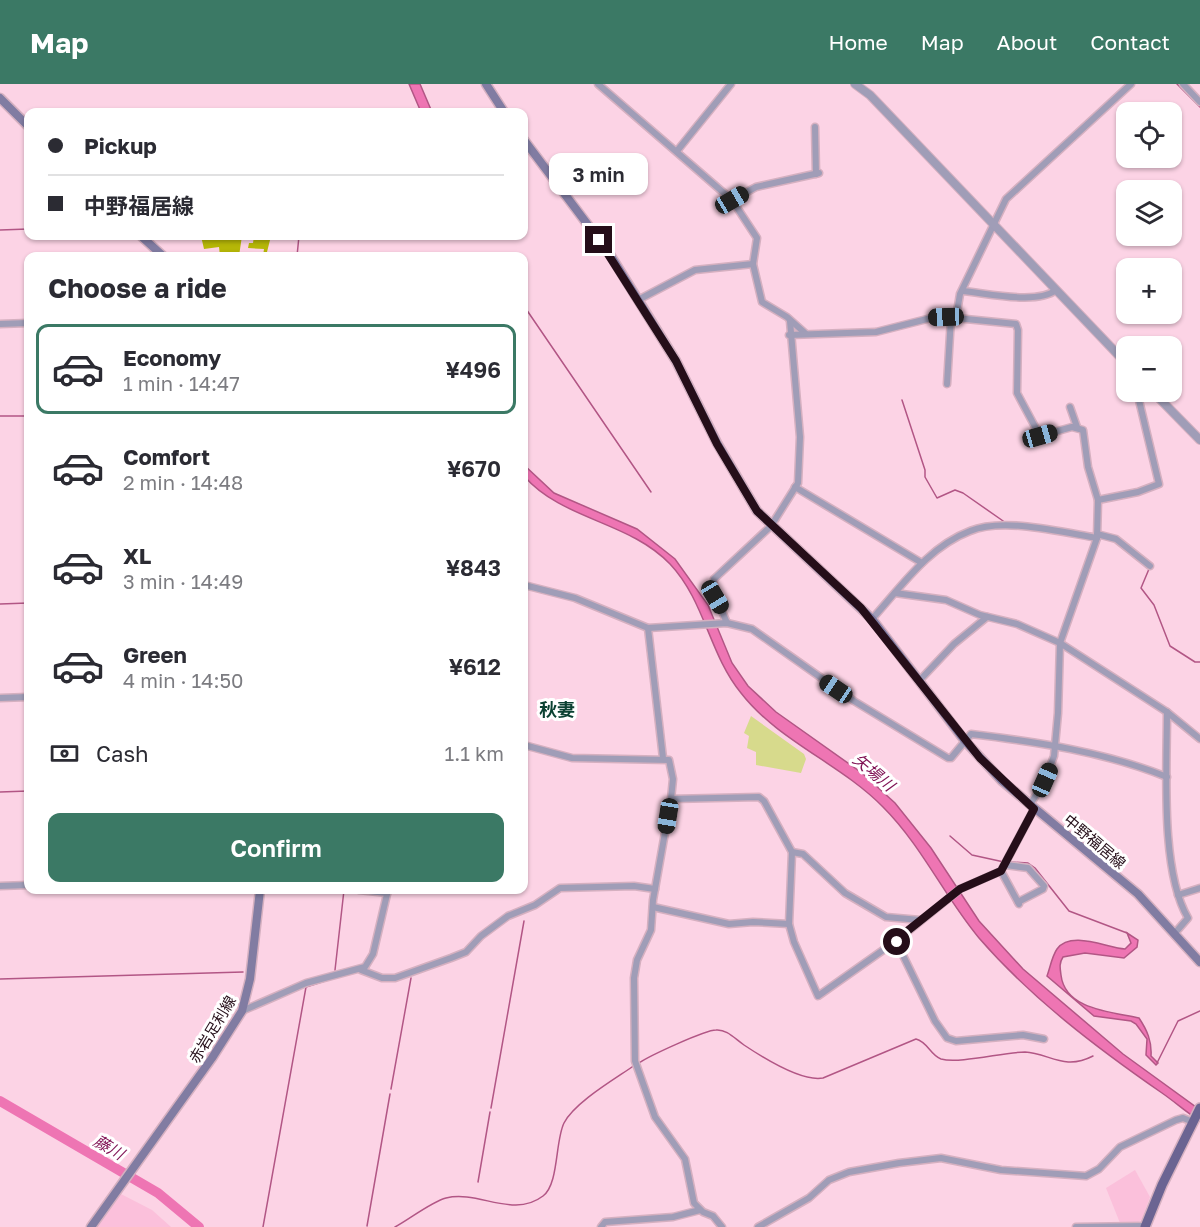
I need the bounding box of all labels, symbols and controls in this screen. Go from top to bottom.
text: Map [30,26,88,59]
text: Home [828,29,888,55]
text: Map [921,29,964,55]
text: About [997,29,1057,55]
text: Contact [1090,29,1170,55]
map controls [1116,102,1182,402]
button: locate [1116,102,1182,168]
text: Pickup [84,132,157,159]
callout: 3 min [550,153,648,195]
text: 3 min [572,162,625,186]
button: layers [1116,180,1182,246]
car [712,183,752,217]
text: 中野福居線 [84,192,194,219]
route end [585,226,612,253]
button: + [1116,258,1182,324]
text: Choose a ride [48,272,227,304]
car [928,307,964,327]
button: − [1116,336,1182,402]
icon: car [51,342,105,396]
text: Economy [123,344,221,371]
text: ¥496 [445,356,501,383]
text: 1 min · 14:47 [123,371,240,395]
car [1020,422,1060,450]
icon: car [51,441,105,495]
text: Comfort [123,443,210,470]
text: ¥670 [447,455,501,482]
text: 2 min · 14:48 [123,470,243,494]
icon: car [51,540,105,594]
text: XL [123,542,151,569]
text: ¥843 [446,554,501,581]
text: 3 min · 14:49 [123,569,243,593]
car [698,577,732,617]
icon: car [51,639,105,693]
text: Green [123,641,187,668]
text: ¥612 [449,653,501,680]
text: 4 min · 14:50 [123,668,243,692]
car [816,671,856,707]
district label: 秋妻 [539,698,575,720]
icon: cash [48,737,81,770]
text: Cash [96,740,149,767]
text: 1.1 km [445,741,504,765]
water label: 矢場川 [849,749,900,796]
car [1029,760,1061,800]
car [656,797,680,835]
street label: 中野福居線 [1060,810,1130,872]
button: Confirm [48,813,504,882]
route start [883,928,910,955]
street label: 赤岩足利線 [185,992,239,1066]
water label: 藤川 [90,1130,130,1165]

